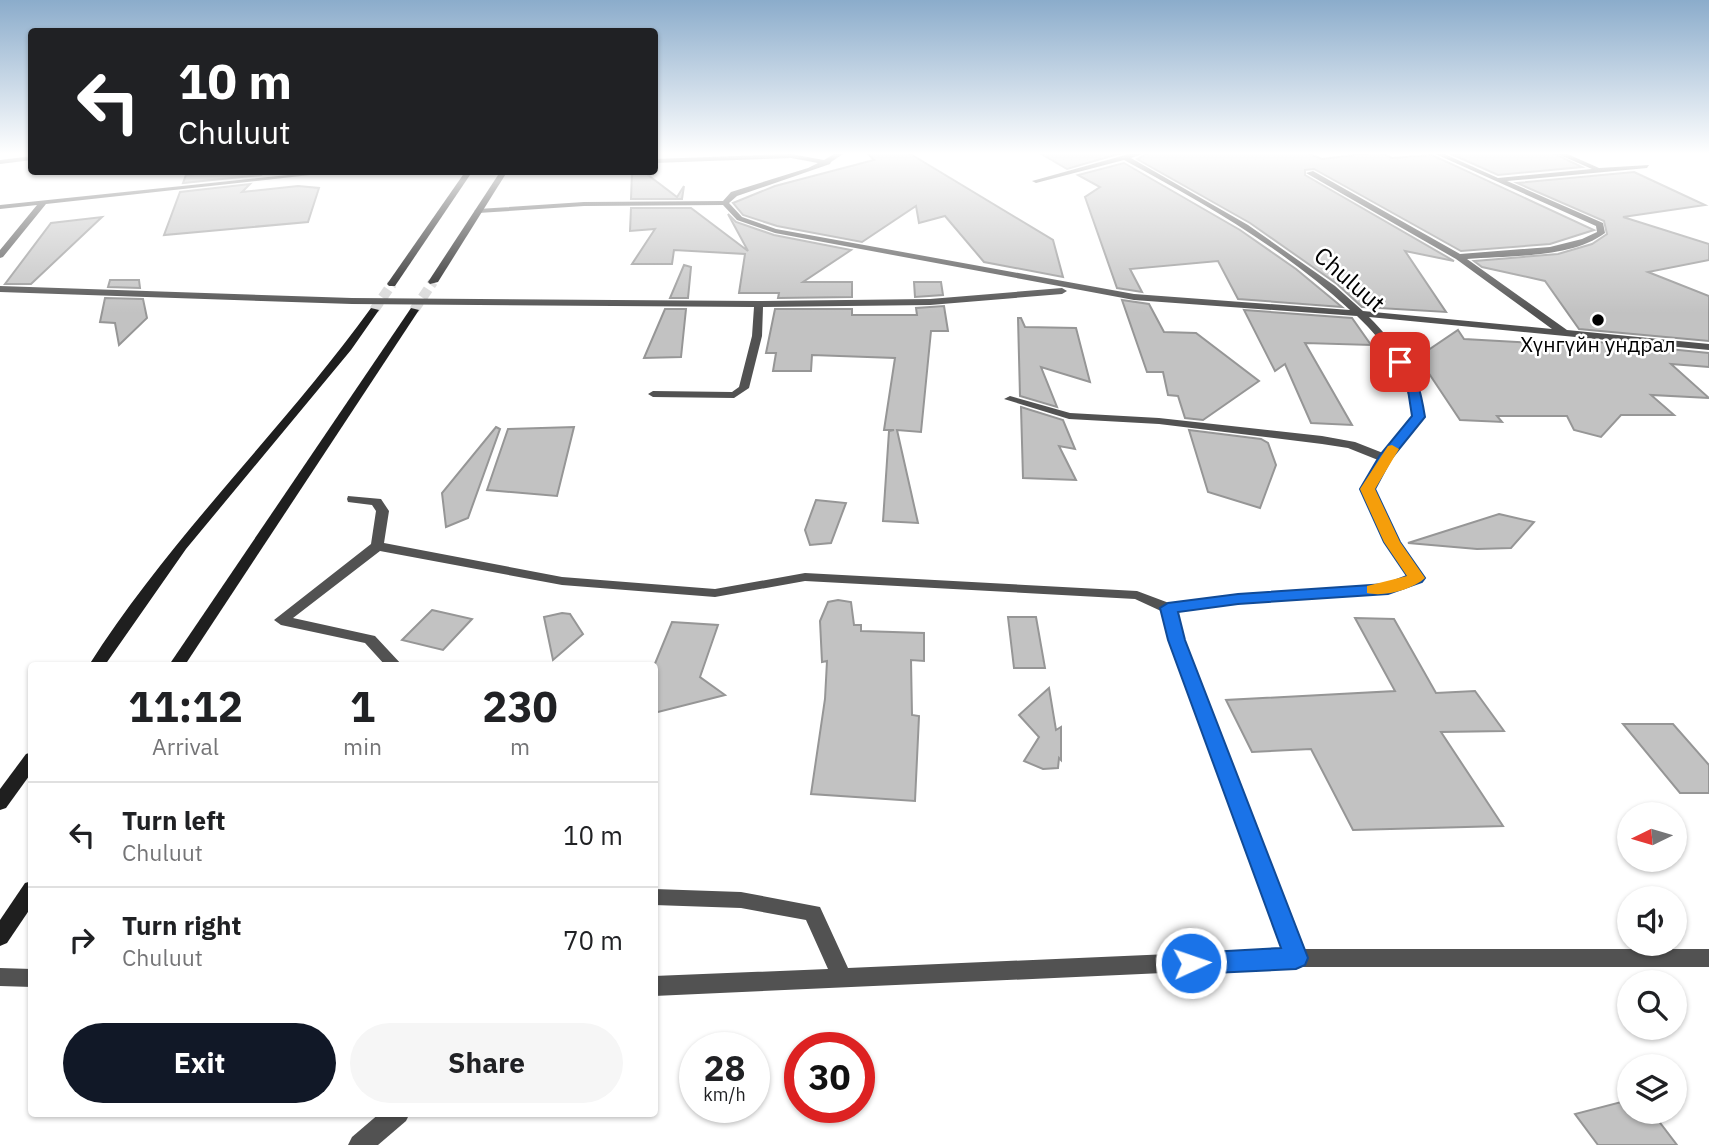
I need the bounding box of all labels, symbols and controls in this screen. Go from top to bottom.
text: 10 m [178,49,292,112]
icon: left [63,56,154,147]
text: Chuluut [178,111,291,153]
street label: Chuluut [1308,239,1392,319]
marker: Хүнгүйн ундрал [1590,312,1606,328]
place label: Хүнгүйн ундрал [1520,330,1676,358]
pin [1370,332,1430,392]
icon: arrive [1381,343,1419,381]
text: 11:12 [128,679,243,734]
text: 1 [350,679,375,734]
text: 230 [482,679,558,734]
text: Arrival [152,731,219,761]
text: min [343,731,382,761]
text: m [510,731,530,761]
north arrow [1617,802,1687,872]
map controls [1617,802,1687,1124]
text: Turn left [122,803,225,837]
icon: left [63,816,101,854]
text: 10 m [563,818,623,852]
text: Chuluut [122,837,203,867]
button: sound [1617,886,1687,956]
text: Turn right [122,908,241,942]
icon: right [63,921,101,959]
text: 70 m [563,923,623,957]
position arrow [1154,926,1228,1000]
text: Chuluut [122,942,203,972]
button: search [1617,970,1687,1040]
button: Exit [63,1023,336,1103]
button: Share [350,1023,623,1103]
speed limit sign: 30 [784,1032,875,1123]
text: 28 [703,1045,746,1091]
button: layers [1617,1054,1687,1124]
text: km/h [703,1083,746,1106]

